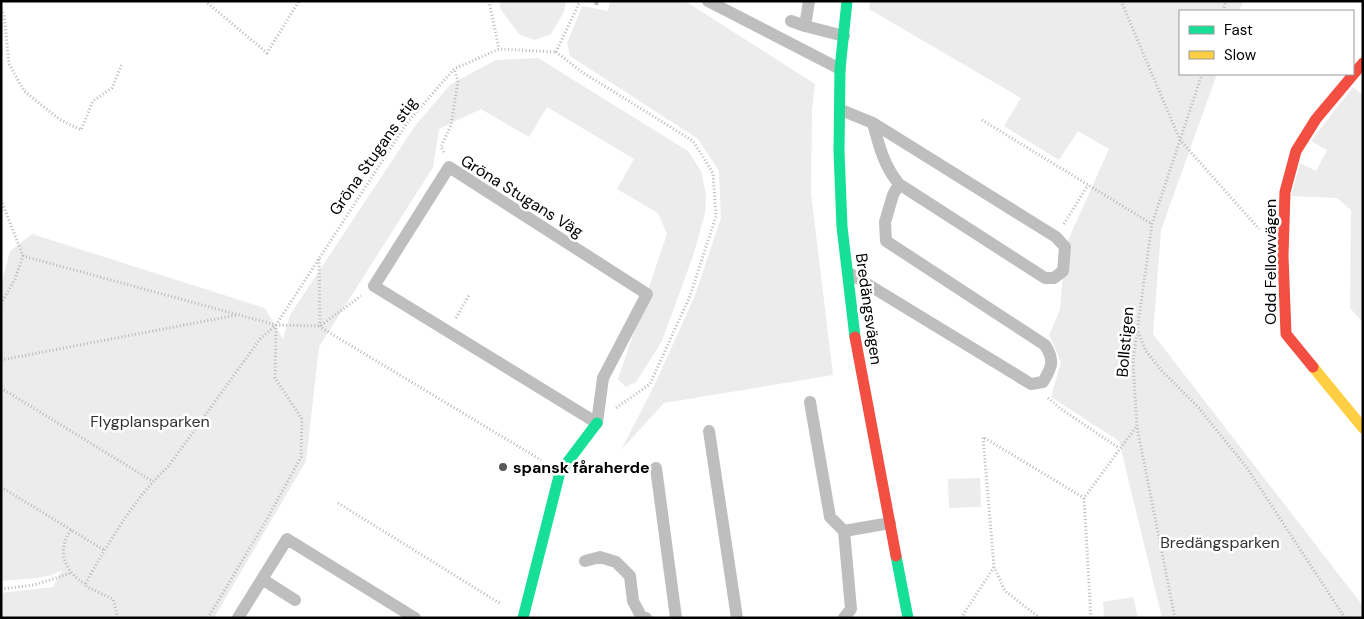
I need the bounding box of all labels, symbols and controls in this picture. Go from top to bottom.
legend [1179,10,1354,75]
text: Fast [1224,20,1253,40]
text: Slow [1224,45,1257,65]
street label: Gröna Stugans stig [324,93,422,219]
street label: Gröna Stugans Väg [457,150,587,242]
street label: Odd Fellowvägen [1260,199,1281,325]
street label: Bredängsvägen [851,252,887,366]
street label: Bollstigen [1111,306,1139,378]
park label: Flygplansparken [90,411,210,432]
place label: spansk fåraherde [513,457,650,478]
marker: spansk fåraherde [497,461,509,473]
park label: Bredängsparken [1160,532,1280,553]

